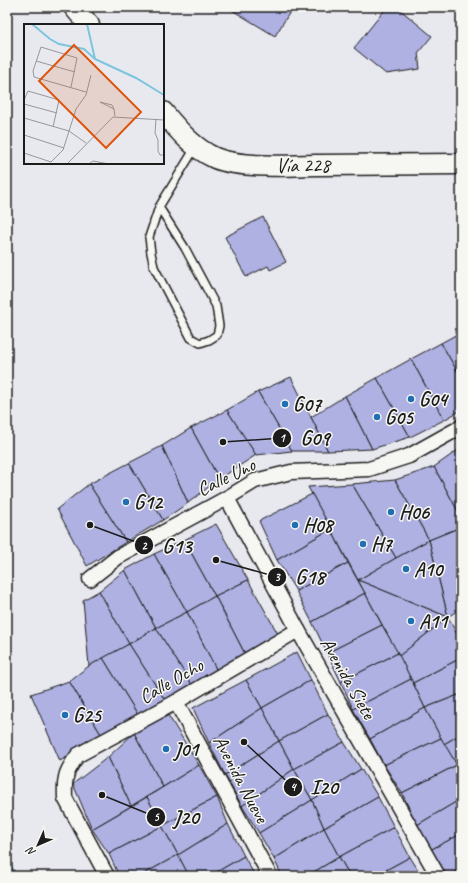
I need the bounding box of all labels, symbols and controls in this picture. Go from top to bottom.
inset map [24,24,164,164]
street label: Vía 228 [276,153,332,178]
place label: G04 [419,387,450,412]
place label: G07 [293,392,323,417]
marker: G04 [406,394,416,404]
marker: G07 [280,399,290,409]
place label: G05 [385,405,415,430]
marker: G05 [372,412,382,422]
callout: G09 [272,421,337,454]
text: G09 [300,425,332,451]
text: 1 [279,430,286,446]
street label: Calle Uno [193,452,260,502]
place label: G12 [134,490,164,515]
marker: G12 [121,497,131,507]
place label: H06 [399,500,430,525]
marker: H06 [386,507,396,517]
place label: H08 [303,513,335,538]
marker: H08 [290,520,300,530]
callout: G13 [134,529,200,562]
place label: H7 [371,532,393,557]
text: G13 [162,533,194,559]
text: 2 [141,538,148,554]
marker: H7 [358,539,368,549]
place label: A10 [414,557,444,582]
callout: G18 [267,560,332,593]
text: G18 [295,564,327,590]
marker: A10 [401,564,411,574]
text: 3 [274,569,281,585]
place label: A11 [419,609,449,634]
marker: A11 [406,616,416,626]
street label: Avenida Siete [315,633,382,725]
street label: Calle Ocho [134,652,208,709]
place label: G25 [73,703,103,728]
marker: G25 [60,710,70,720]
street label: Avenida Nueve [207,731,275,828]
place label: J01 [172,737,200,762]
marker: J01 [161,744,171,754]
callout: I20 [283,770,346,803]
text: I20 [310,774,340,800]
text: 4 [290,779,297,795]
callout: J20 [146,800,207,833]
text: J20 [171,804,201,830]
text: 5 [153,809,160,825]
north arrow [18,825,58,865]
text: N [22,843,38,859]

